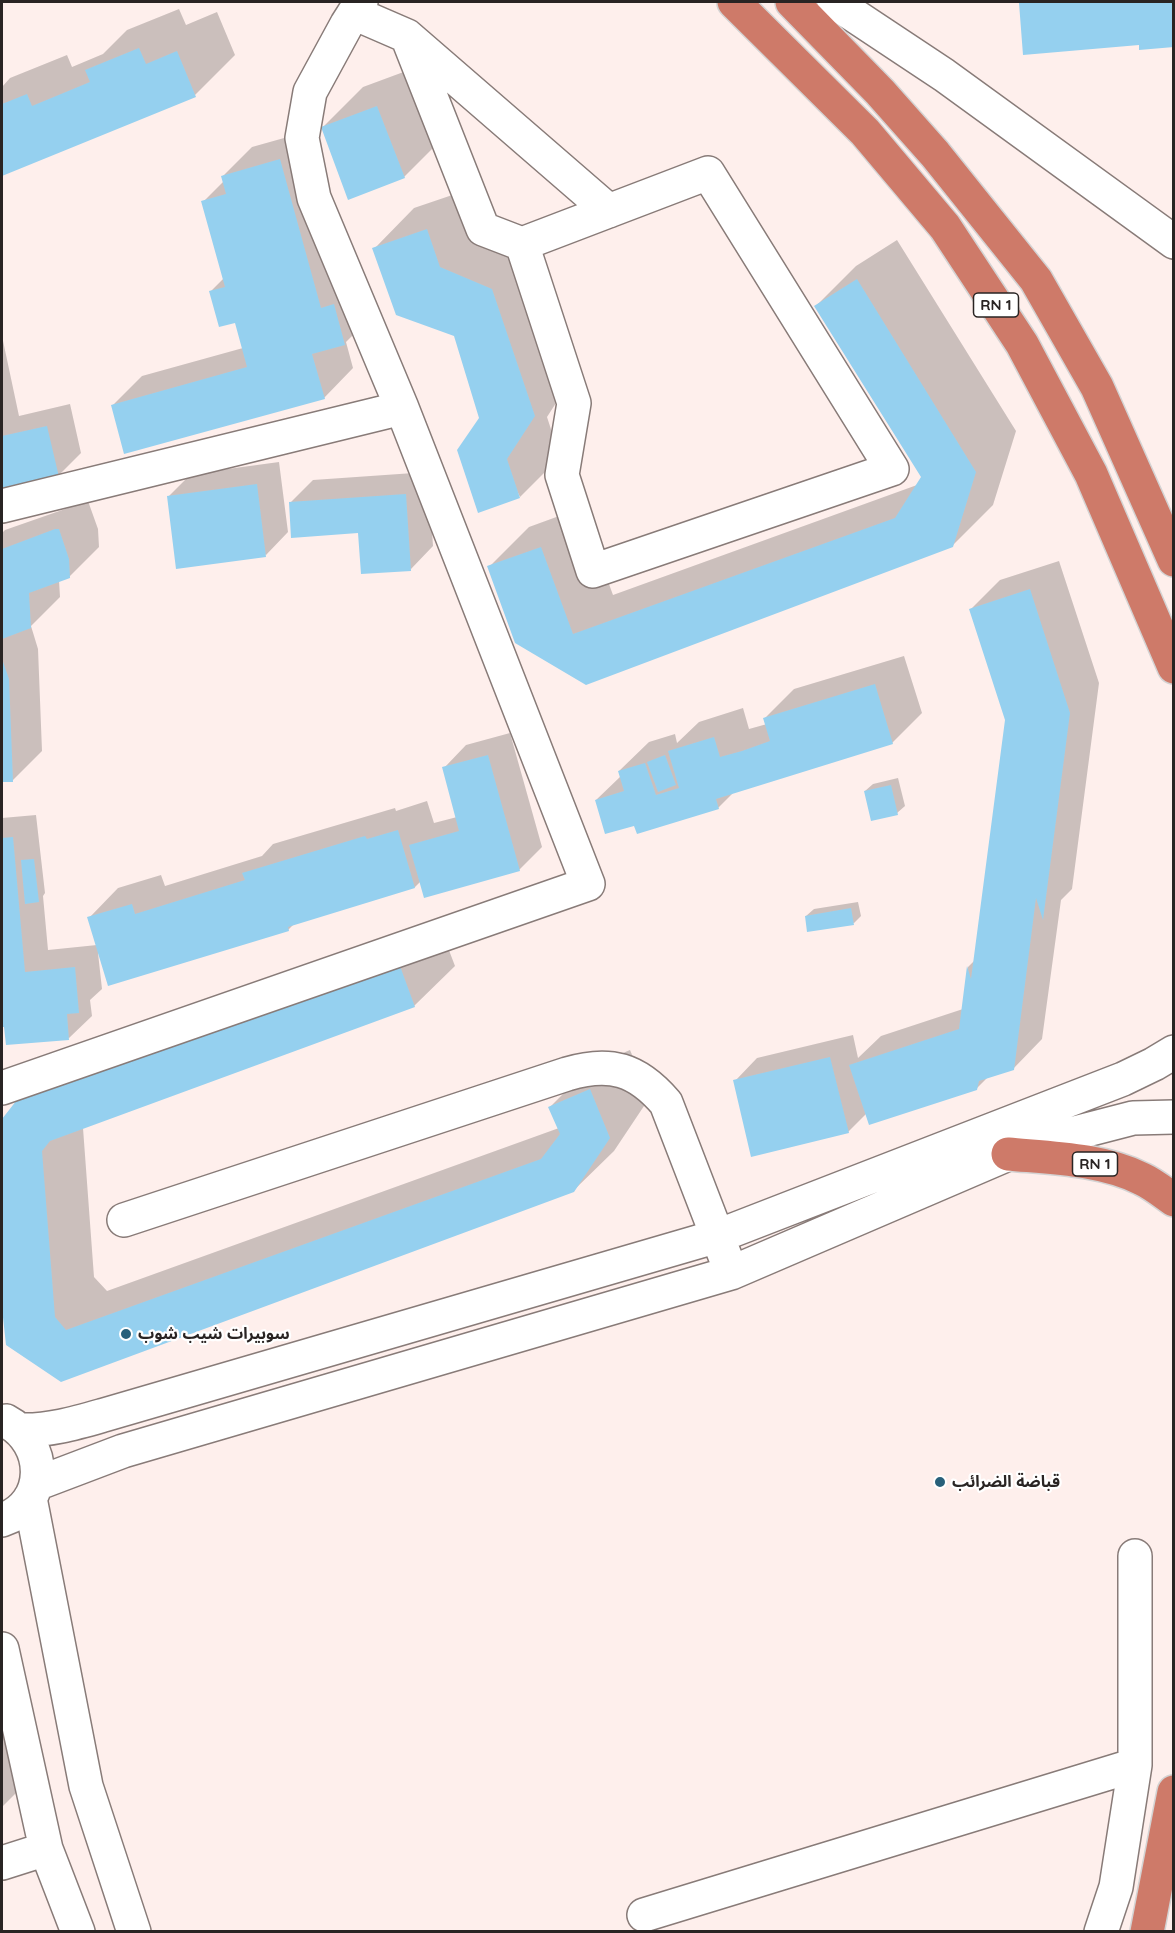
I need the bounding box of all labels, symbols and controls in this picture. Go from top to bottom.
road number: RN 1 [974,293,1018,317]
road number: RN 1 [1072,1152,1118,1176]
place label: سوبيرات شيب شوب [138,1324,290,1344]
marker: سوبيرات شيب شوب [119,1327,133,1341]
place label: قباضة الضرائب [952,1472,1060,1492]
marker: قباضة الضرائب [933,1475,947,1489]

